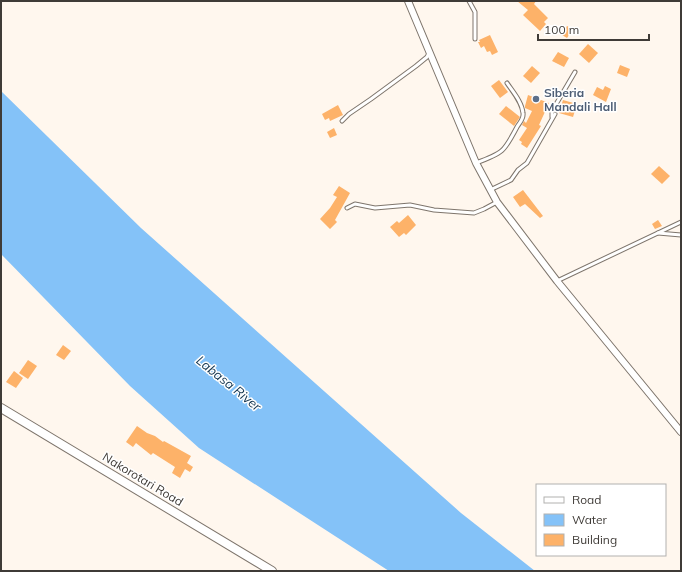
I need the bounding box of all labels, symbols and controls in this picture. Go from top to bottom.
scale bar [538,16,649,42]
text: 100 m [544,22,579,37]
place label: Siberia Mandali Hall [544,85,617,114]
marker: Siberia Mandali Hall [531,94,541,104]
water label: Labasa River [193,352,266,415]
street label: Nakorotari Road [100,449,186,509]
legend [536,484,666,556]
text: Road [572,492,601,507]
text: Water [572,512,608,527]
text: Building [572,532,617,547]

